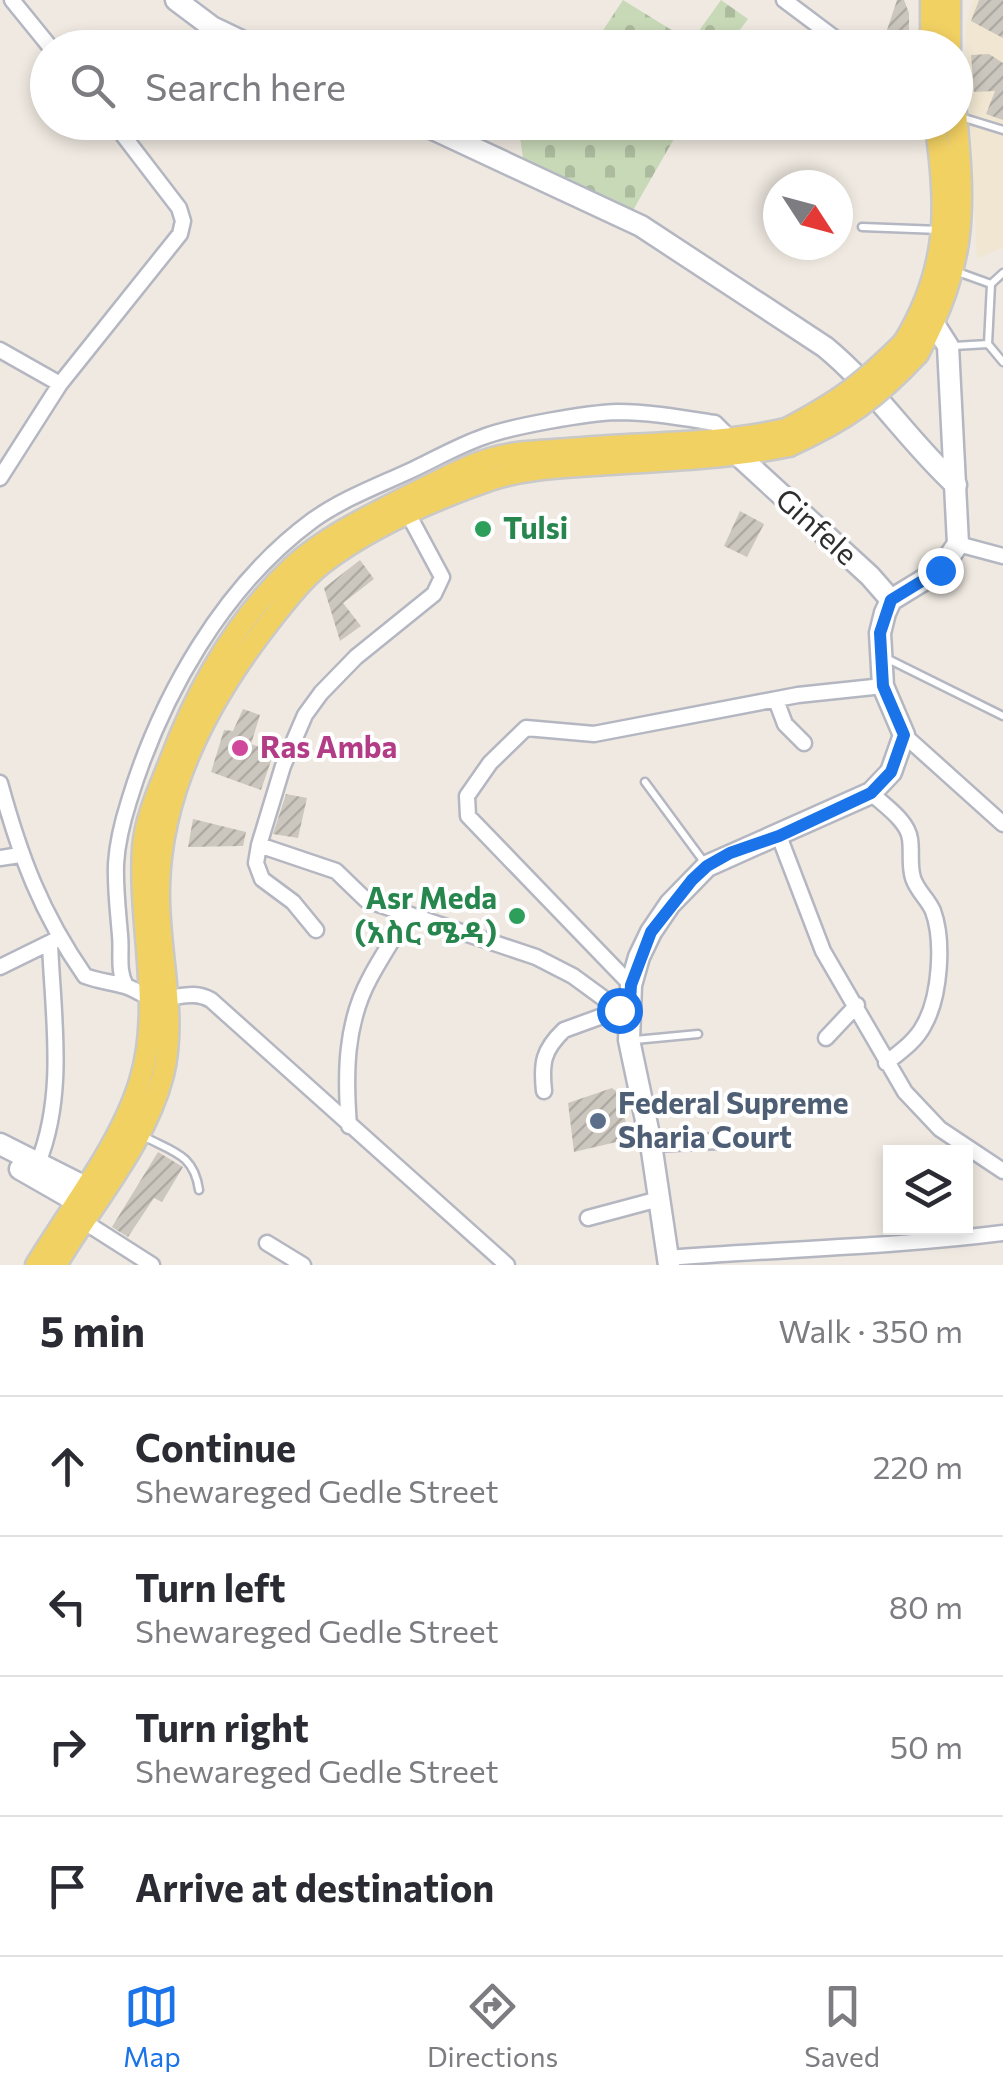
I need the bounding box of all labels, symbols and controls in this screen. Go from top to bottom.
search box [30,30,973,140]
icon: search [65,58,120,113]
text: Search here [145,62,346,109]
north arrow [763,170,853,260]
street label: Ginfele [769,479,866,571]
place label: Tulsi [503,508,568,545]
marker: Tulsi [472,518,494,540]
route end [918,548,964,594]
place label: Ras Amba [260,727,397,764]
marker: Ras Amba [229,737,251,759]
place label: Asr Meda (አስር ሜዳ) [354,878,497,949]
marker: Asr Meda (አስር ሜዳ) [506,905,528,927]
route start [597,988,643,1034]
place label: Federal Supreme Sharia Court [618,1083,849,1154]
marker: Federal Supreme Sharia Court [587,1110,609,1132]
map controls [883,1145,973,1235]
button: layers [883,1145,973,1235]
text: 5 min [40,1304,145,1356]
text: Walk · 350 m [778,1310,963,1350]
text: Continue [135,1423,296,1470]
icon: ahead [40,1439,95,1494]
text: 220 m [873,1446,963,1486]
text: Shewareged Gedle Street [135,1470,499,1510]
text: Turn left [135,1563,286,1610]
icon: left [40,1579,95,1634]
text: 80 m [889,1586,963,1626]
text: Shewareged Gedle Street [135,1610,499,1650]
text: Turn right [135,1703,309,1750]
icon: right [40,1719,95,1774]
text: 50 m [890,1726,963,1766]
text: Shewareged Gedle Street [135,1750,499,1790]
icon: arrive [40,1859,95,1914]
text: Arrive at destination [135,1863,494,1910]
tab: Map [123,1979,181,2073]
tab: Directions [427,1979,558,2073]
tab: Saved [804,1979,880,2073]

